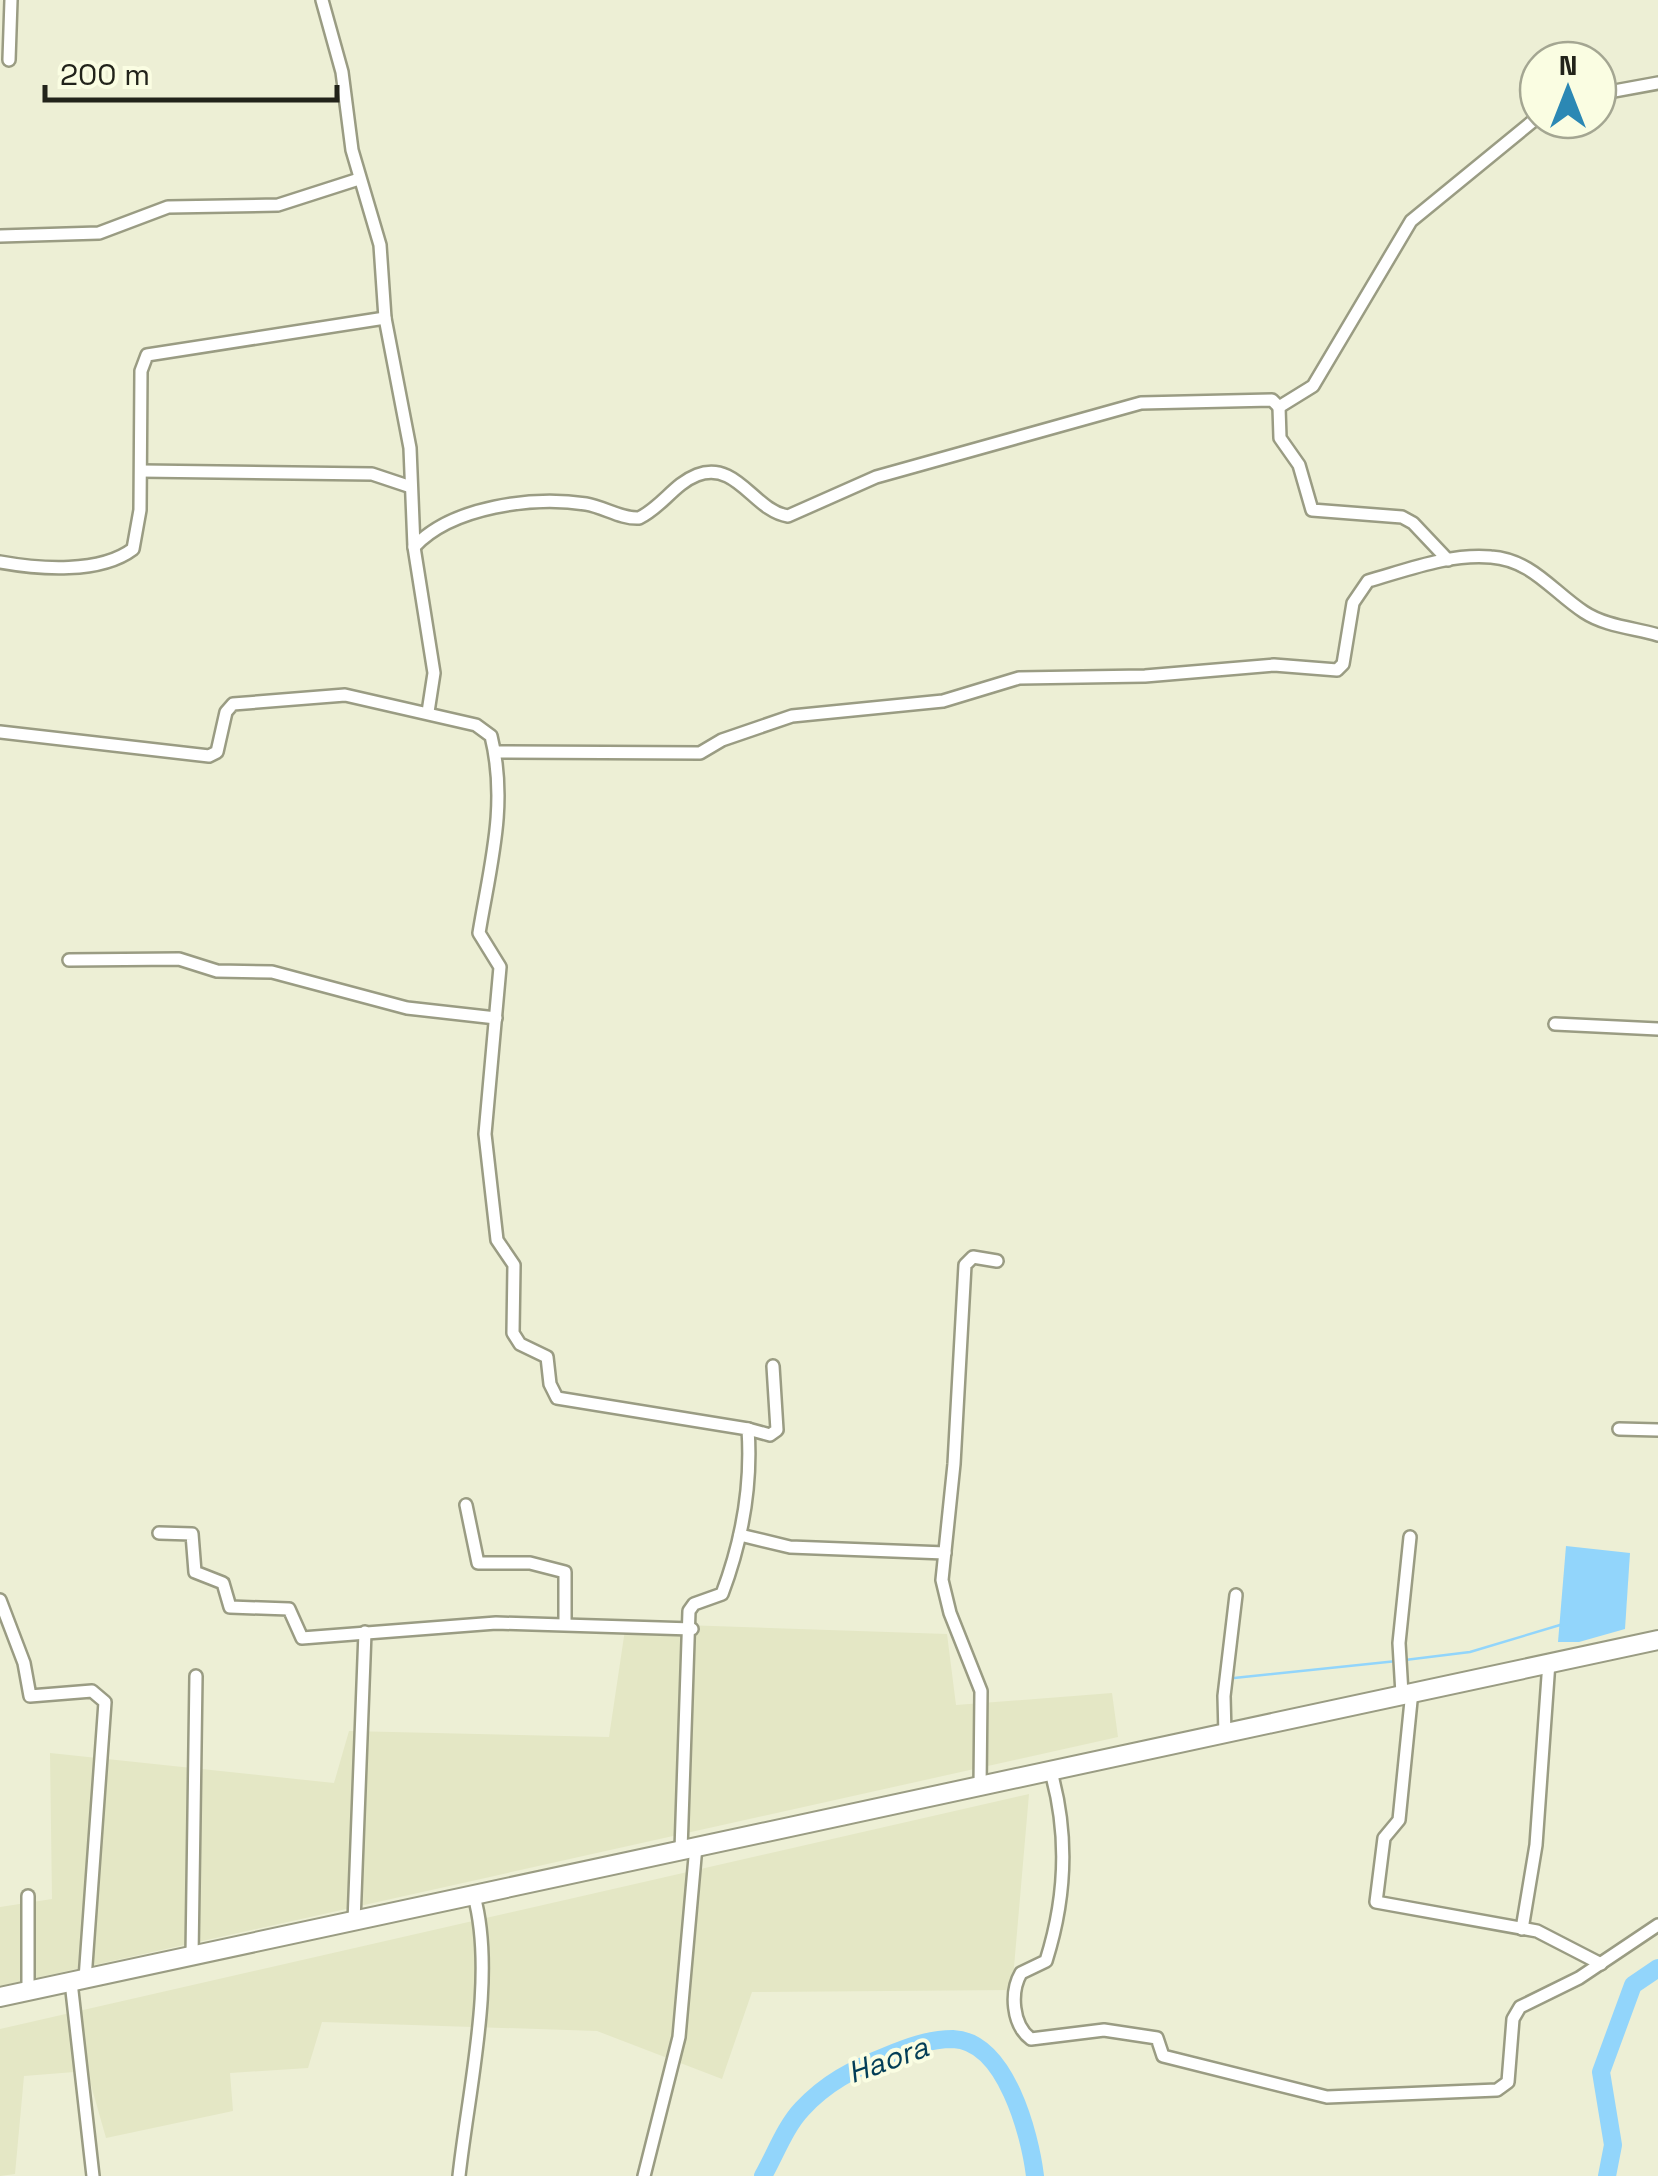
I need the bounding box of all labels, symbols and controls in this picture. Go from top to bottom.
scale bar [45,40,338,102]
north arrow [1518,40,1618,140]
text: N [1559,47,1577,83]
text: 200 m [60,55,150,94]
water label: Haora [842,2027,934,2092]

